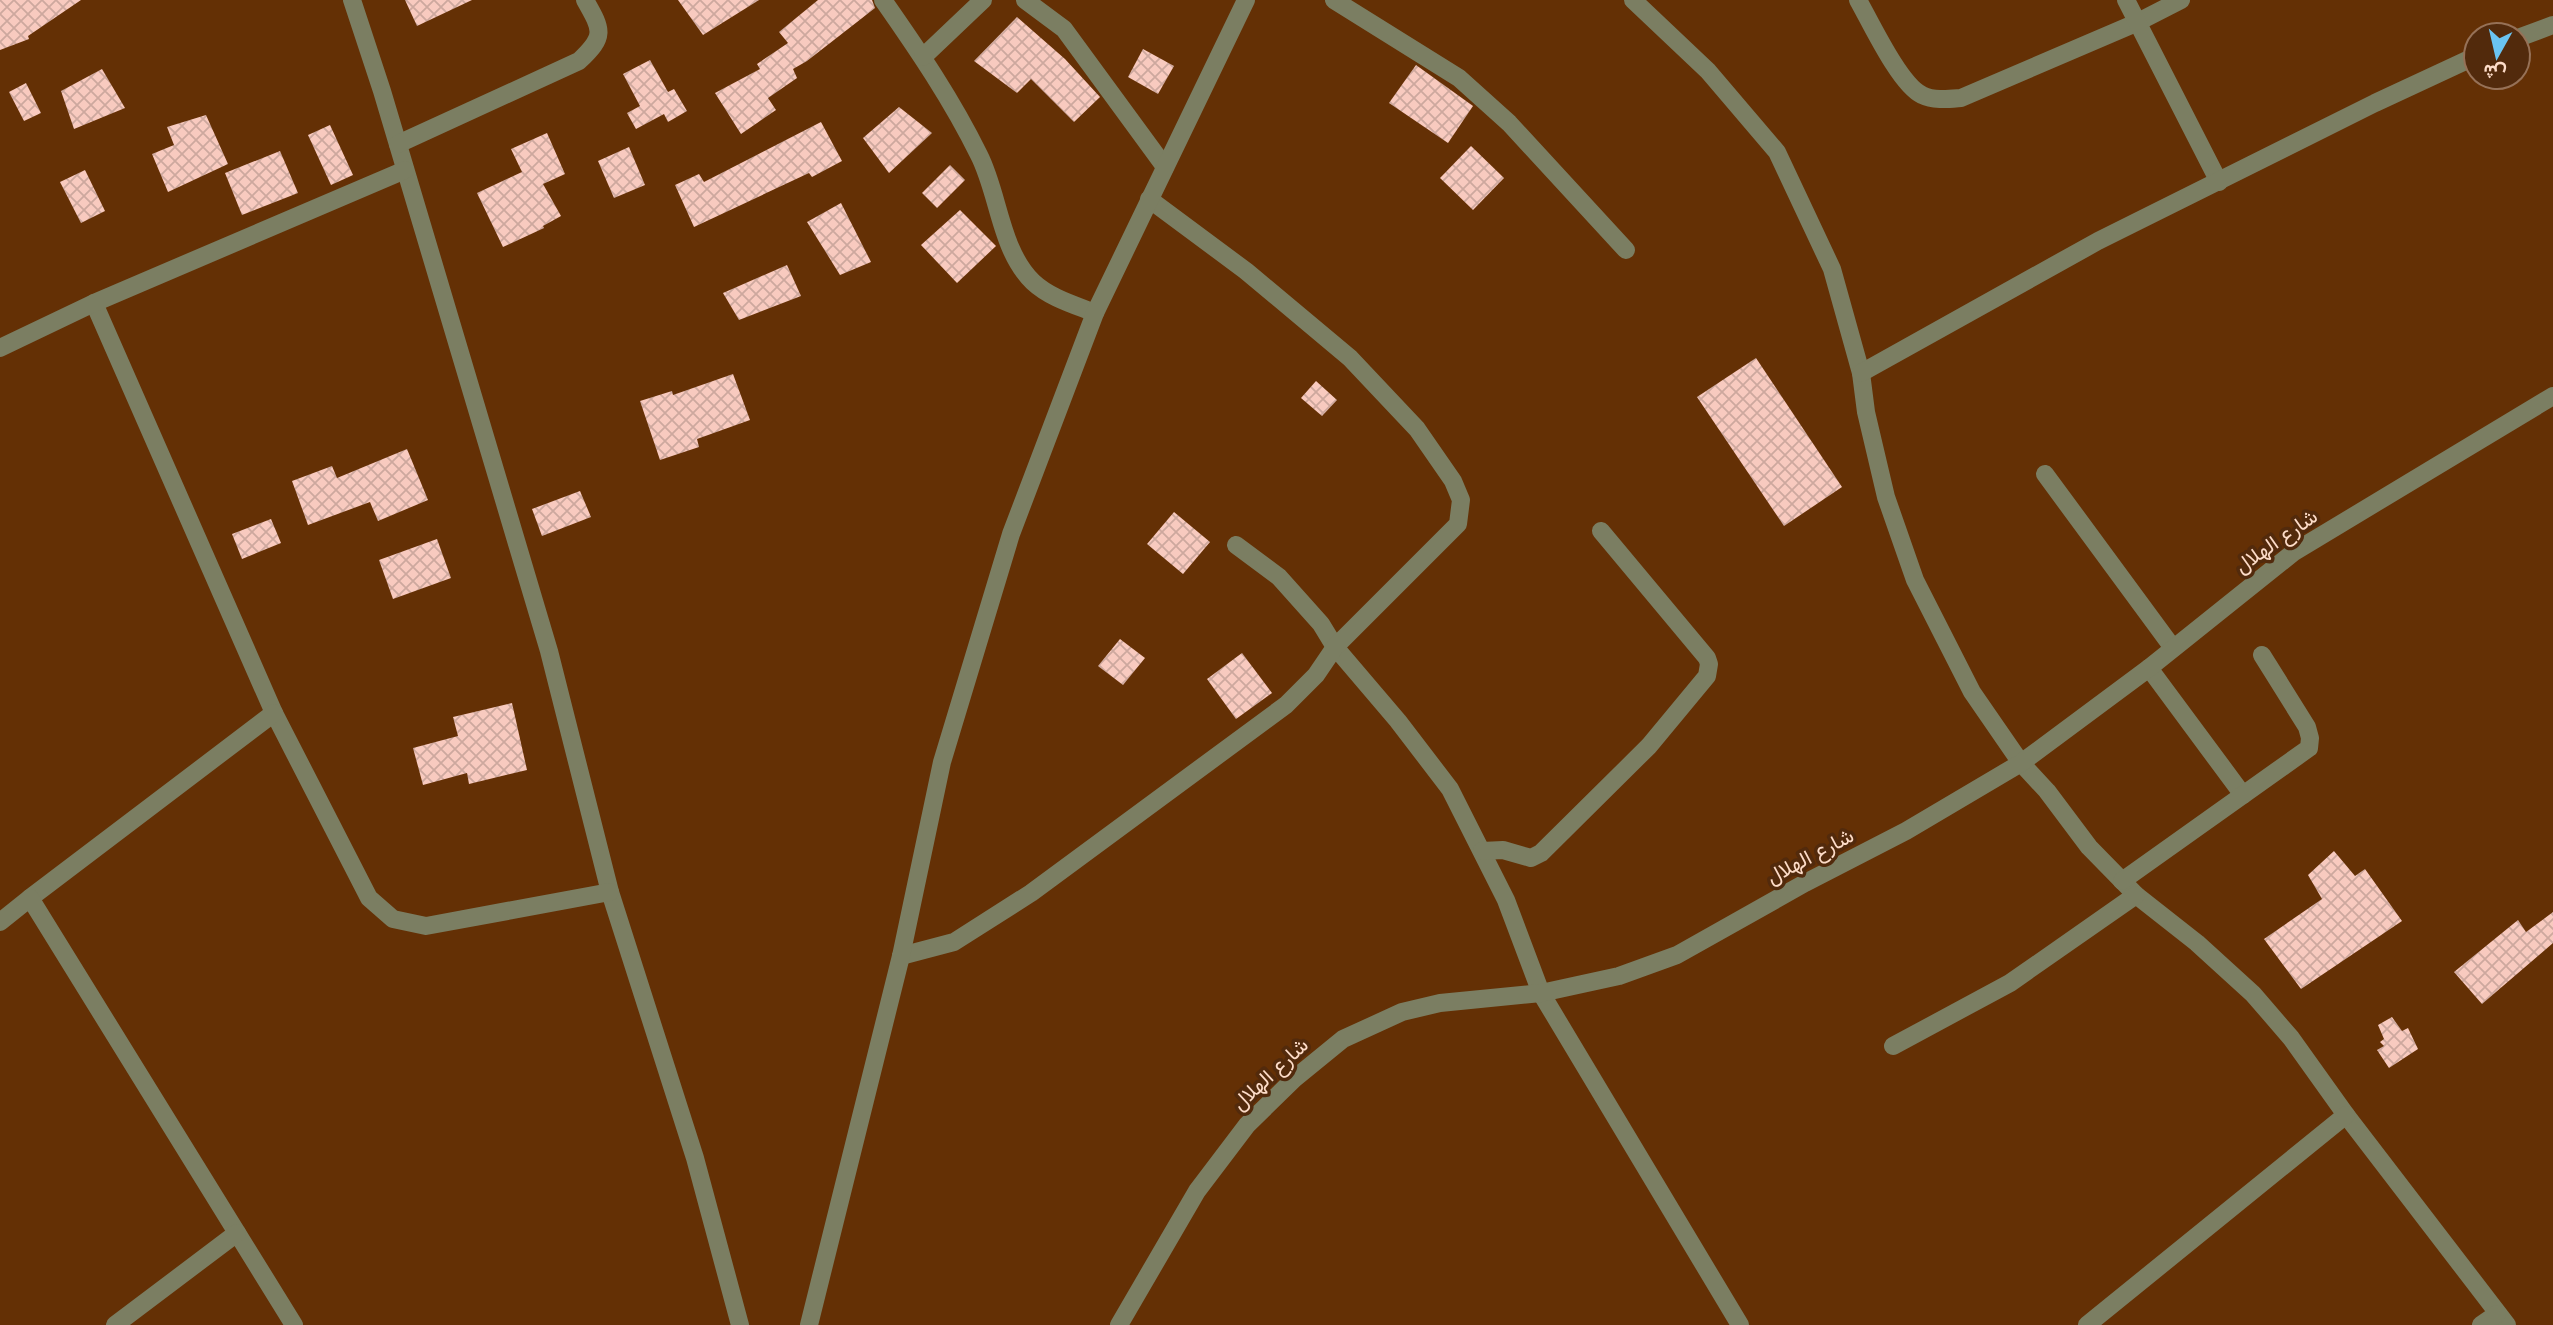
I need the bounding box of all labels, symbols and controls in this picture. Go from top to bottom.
north arrow [2462,21,2532,91]
text: ش [2481,59,2508,86]
street label: شارع الهلال [2229,502,2323,580]
street label: شارع الهلال [1761,821,1859,891]
street label: شارع الهلال [1226,1031,1314,1117]

